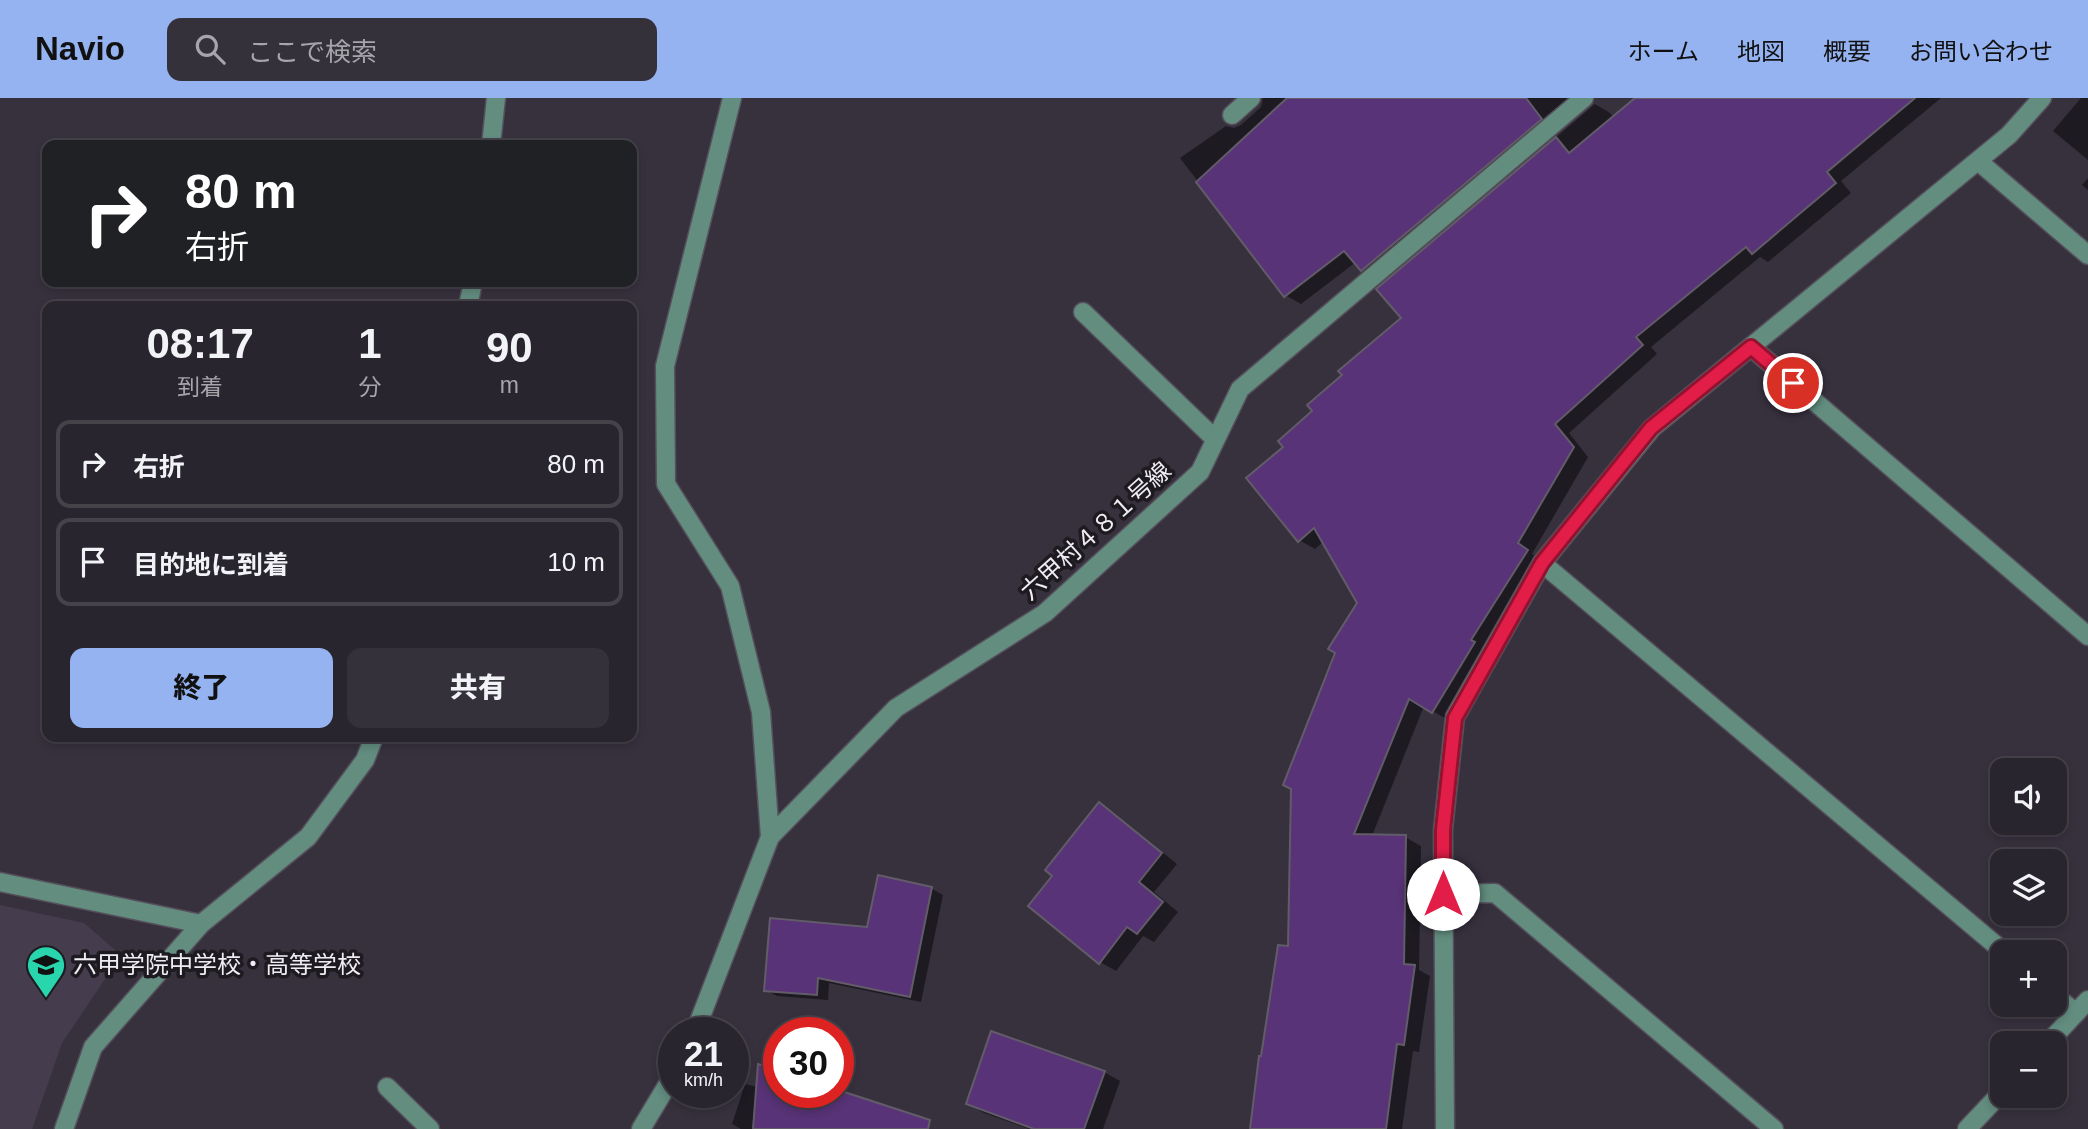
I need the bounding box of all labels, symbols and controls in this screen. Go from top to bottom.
search box [167,18,657,81]
text: Navio [35,30,125,67]
icon: search [191,30,229,68]
text: ここで検索 [247,37,377,67]
text: ホーム [1628,38,1699,65]
text: 地図 [1737,38,1785,65]
text: 概要 [1823,38,1871,65]
text: お問い合わせ [1909,38,2053,65]
text: 80 m [185,164,297,218]
icon: right [70,168,161,259]
text: 右折 [185,229,249,265]
text: 08:17 [146,320,254,367]
text: 1 [358,320,382,367]
text: 90 [486,324,533,371]
pin [1763,353,1823,413]
icon: arrive [1774,364,1812,402]
text: m [500,372,519,398]
text: 到着 [177,374,223,400]
text: 分 [358,374,381,400]
icon: right [74,445,112,483]
text: 80 m [547,449,605,479]
text: 右折 [133,452,185,482]
street label: 六甲村４８１号線 [1015,456,1176,605]
icon: arrive [74,543,112,581]
text: 10 m [547,547,605,577]
text: 目的地に到着 [133,550,289,580]
button: 終了 [70,648,333,728]
button: 共有 [347,648,609,728]
map controls [1990,758,2067,1108]
button: sound [1990,758,2067,835]
button: layers [1990,849,2067,926]
position arrow [1406,857,1480,931]
button: + [1990,940,2067,1017]
school or university icon: 六甲学院中学校・高等学校 [25,944,67,999]
place label: 六甲学院中学校・高等学校 [73,951,361,978]
speed limit sign: 30 [763,1017,854,1108]
button: − [1990,1031,2067,1108]
text: 21 [684,1034,723,1073]
text: km/h [684,1070,723,1090]

